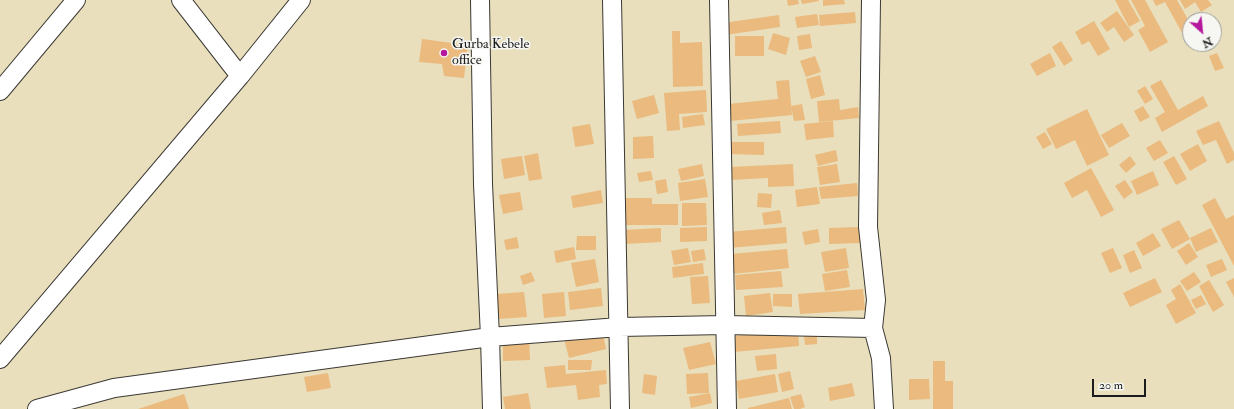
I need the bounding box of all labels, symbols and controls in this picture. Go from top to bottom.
north arrow [1182,12,1222,52]
text: N [1200,34,1215,50]
place label: Gurba Kebele office [452,37,529,70]
marker: Gurba Kebele office [439,48,449,58]
scale bar [1094,371,1148,397]
text: 20 m [1099,378,1123,393]

